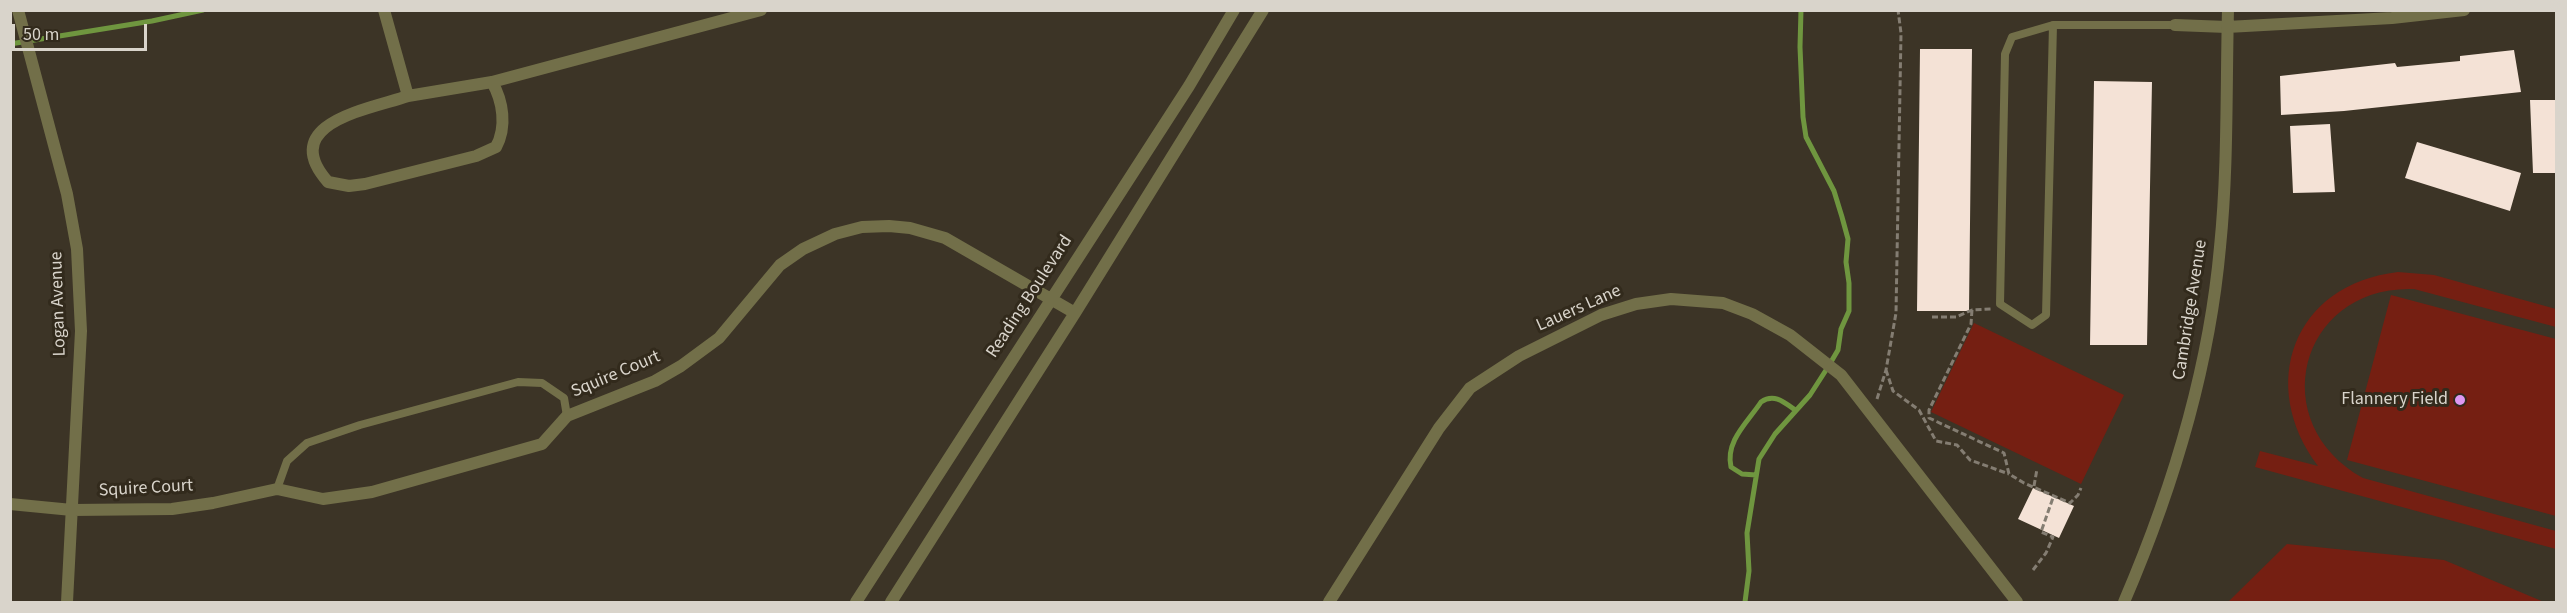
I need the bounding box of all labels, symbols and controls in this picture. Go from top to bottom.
scale bar [15,12,150,50]
text: 50 m [23,22,59,47]
street label: Reading Boulevard [982,232,1078,362]
street label: Cambridge Avenue [2169,238,2213,382]
street label: Logan Avenue [46,251,72,357]
street label: Lauers Lane [1533,281,1625,337]
street label: Squire Court [568,347,664,403]
place label: Flannery Field [2341,389,2448,411]
marker: Flannery Field [2453,393,2467,407]
street label: Squire Court [98,476,194,502]

